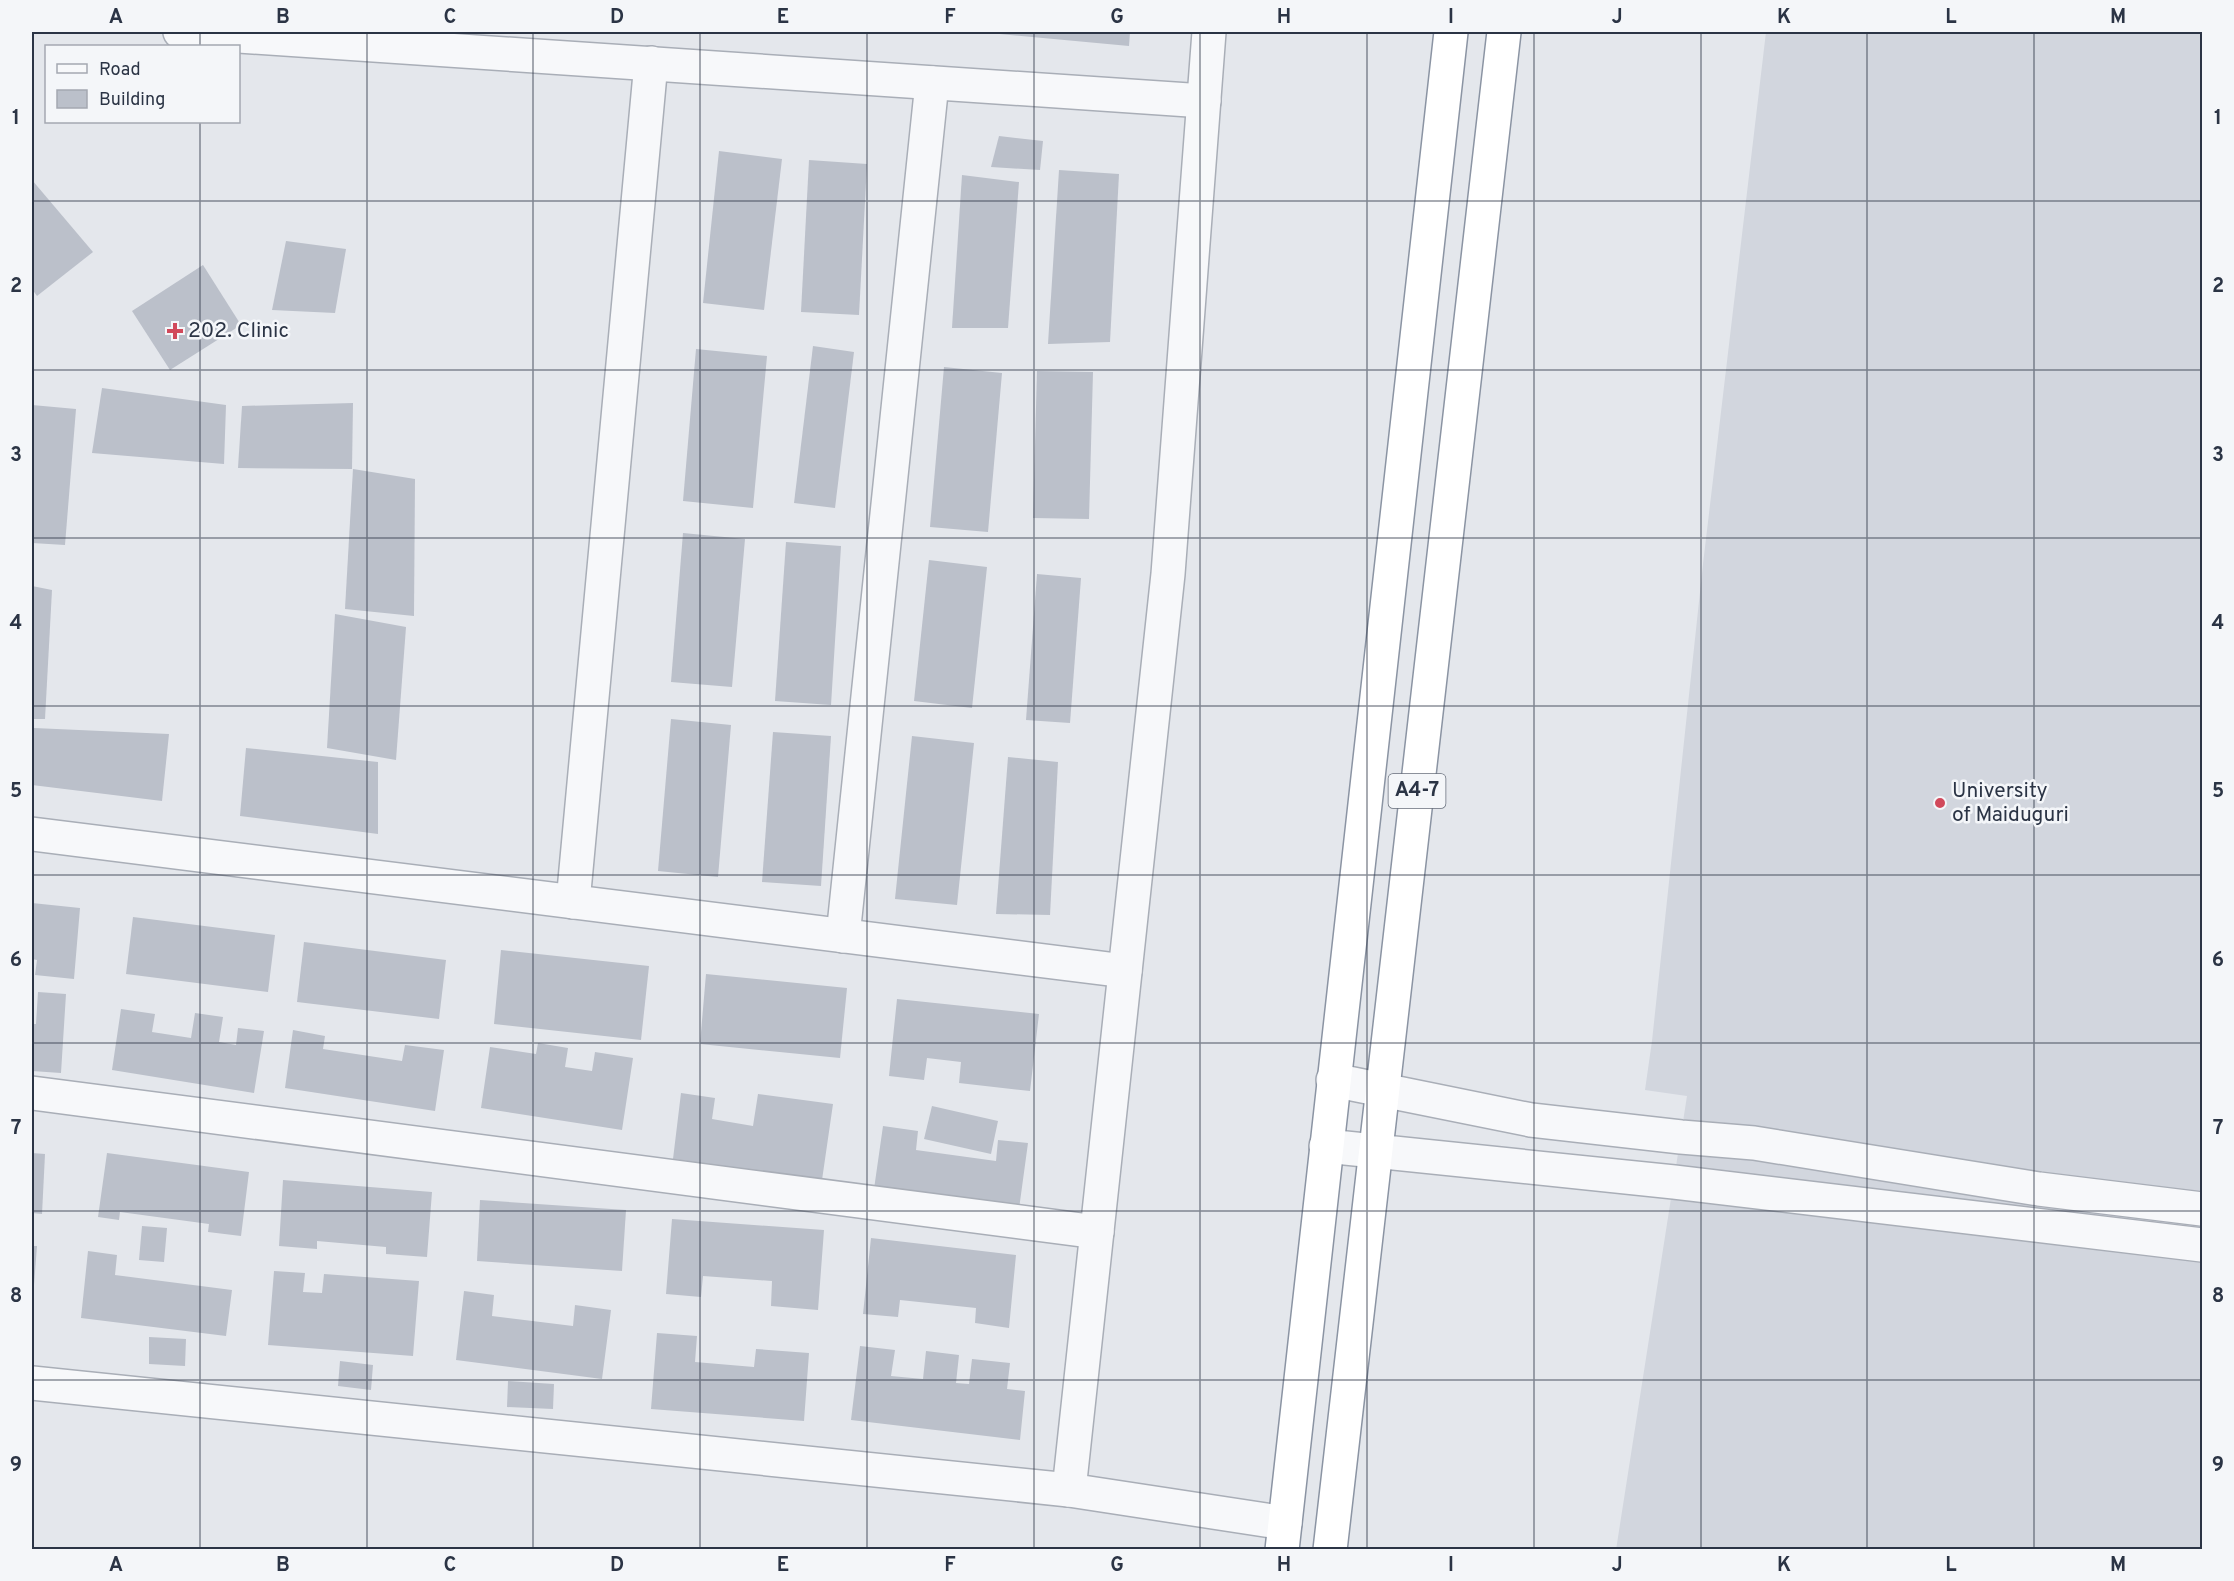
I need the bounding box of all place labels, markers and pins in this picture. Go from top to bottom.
place label: 202. Clinic [188,318,289,345]
marker: 202. Clinic [166,322,184,340]
place label: University of Maiduguri [1952,778,2069,829]
marker: University of Maiduguri [1933,796,1947,810]

